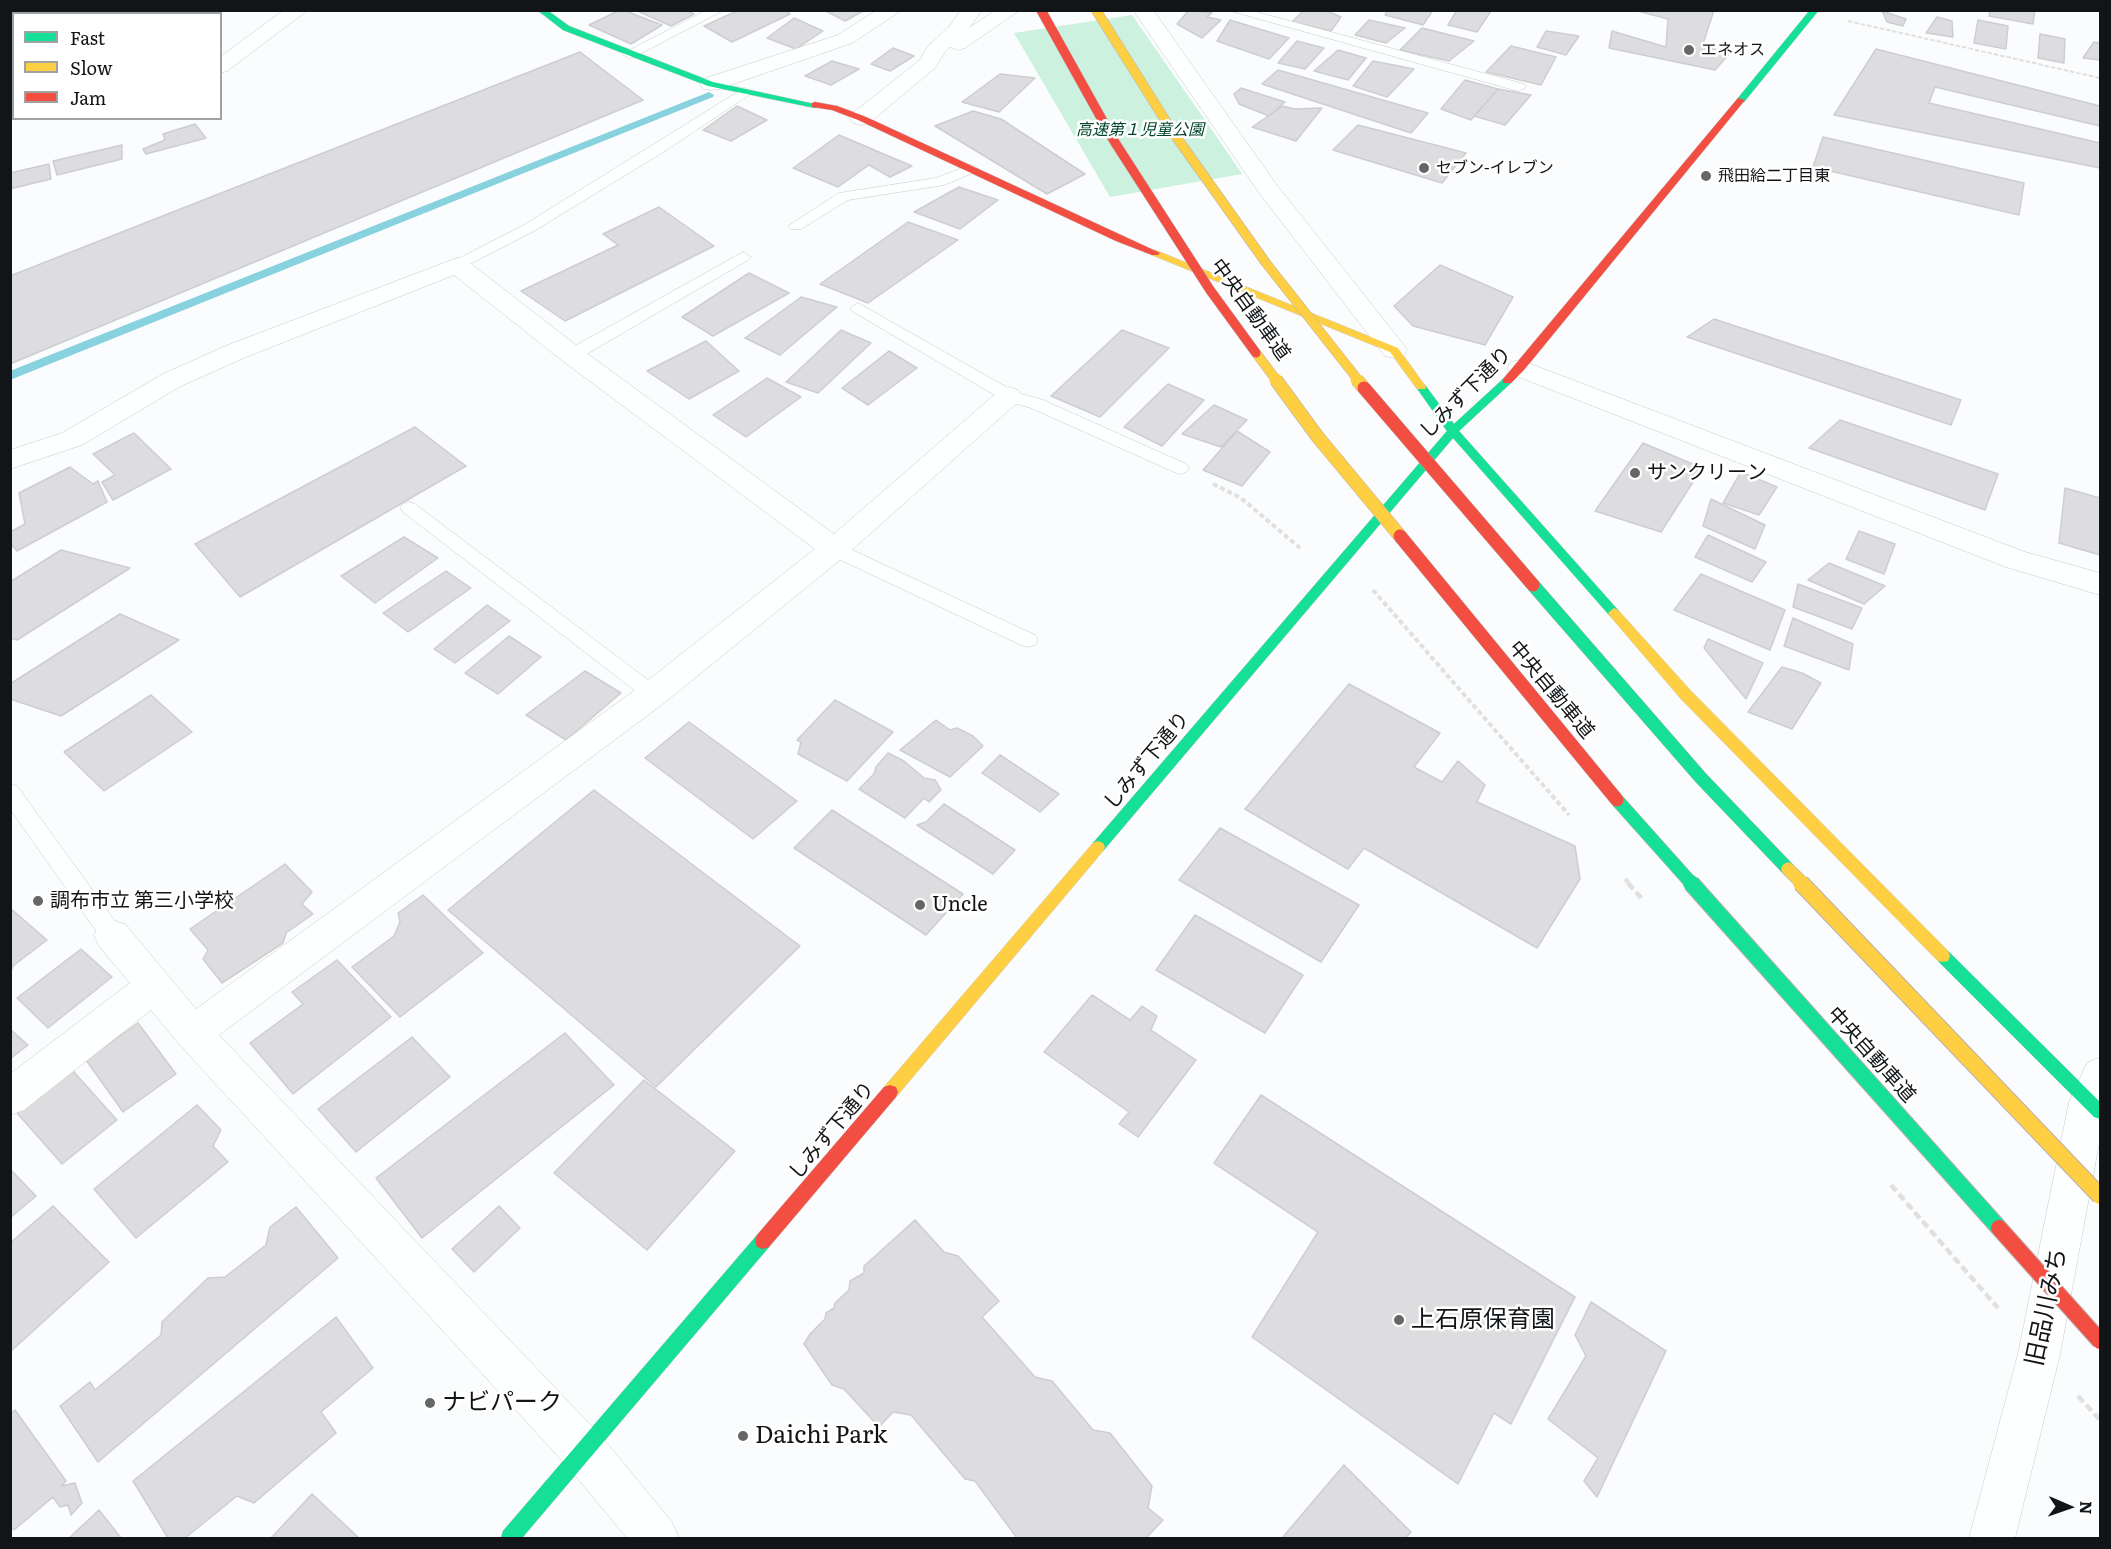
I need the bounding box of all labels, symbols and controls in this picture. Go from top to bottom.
legend [12,12,222,120]
text: Fast [70,24,105,51]
place label: エネオス [1701,40,1765,60]
marker: エネオス [1682,43,1696,57]
text: Slow [70,54,112,81]
text: Jam [70,84,106,111]
park label: 高速第１児童公園 [1076,120,1204,140]
place label: セブン-イレブン [1436,158,1554,178]
marker: セブン-イレブン [1417,161,1431,175]
place label: 飛田給二丁目東 [1718,166,1830,186]
marker: 飛田給二丁目東 [1699,169,1713,183]
street label: 中央自動車道 [1205,254,1295,366]
street label: しみず下通り [1415,342,1517,444]
place label: サンクリーン [1647,461,1767,485]
marker: サンクリーン [1628,466,1642,480]
street label: 中央自動車道 [1503,636,1599,744]
street label: しみず下通り [1099,707,1195,815]
place label: 調布市立 第三小学校 [50,889,234,913]
place label: Uncle [932,893,988,917]
marker: 調布市立 第三小学校 [31,894,45,908]
marker: Uncle [913,898,927,912]
street label: 中央自動車道 [1822,1002,1920,1108]
street label: しみず下通り [784,1077,880,1185]
street label: 旧品川みち [2020,1245,2074,1369]
place label: 上石原保育園 [1411,1306,1555,1334]
marker: 上石原保育園 [1392,1313,1406,1327]
place label: ナビパーク [442,1389,562,1417]
marker: ナビパーク [423,1396,437,1410]
place label: Daichi Park [755,1422,887,1450]
marker: Daichi Park [736,1429,750,1443]
north arrow [2039,1477,2099,1537]
text: N [2075,1500,2099,1515]

